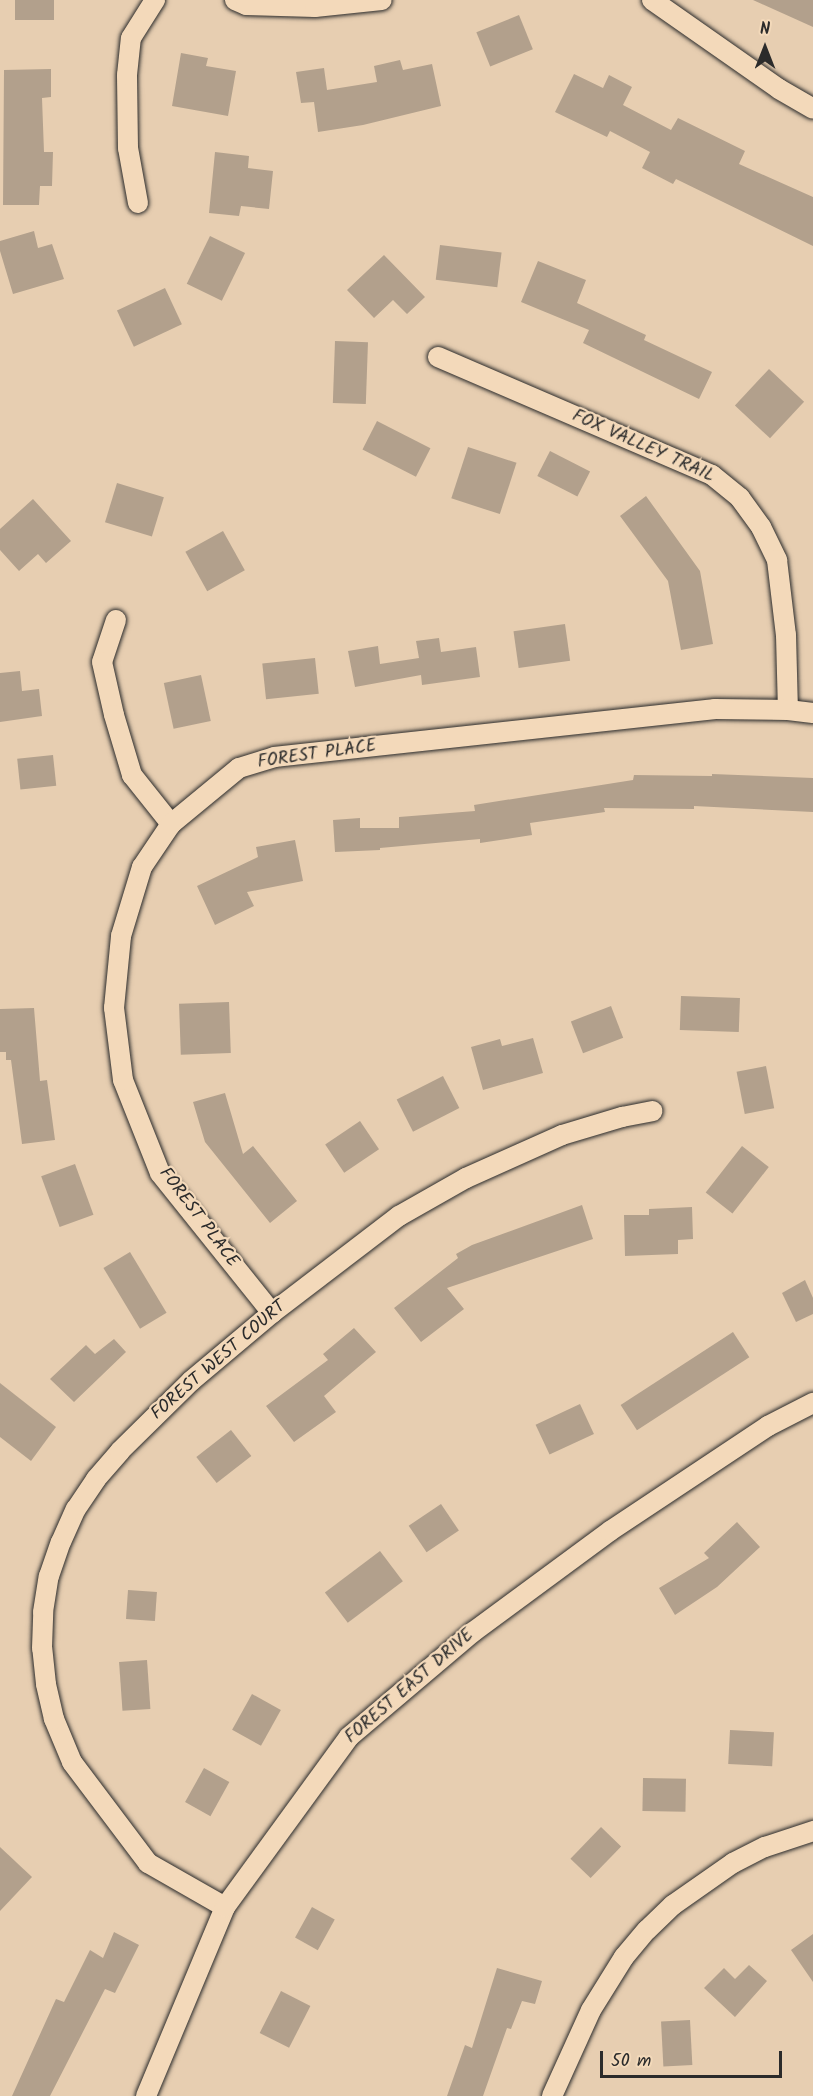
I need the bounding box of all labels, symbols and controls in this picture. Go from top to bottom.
text: N [760,17,770,42]
north arrow [735,18,795,78]
street label: FOX VALLEY TRAIL [568,406,718,488]
street label: FOREST PLACE [256,736,378,774]
street label: FOREST PLACE [153,1164,243,1272]
street label: FOREST WEST COURT [147,1297,291,1425]
street label: FOREST EAST DRIVE [341,1625,479,1749]
scale bar [603,2039,784,2077]
text: 50 m [611,2047,651,2076]

